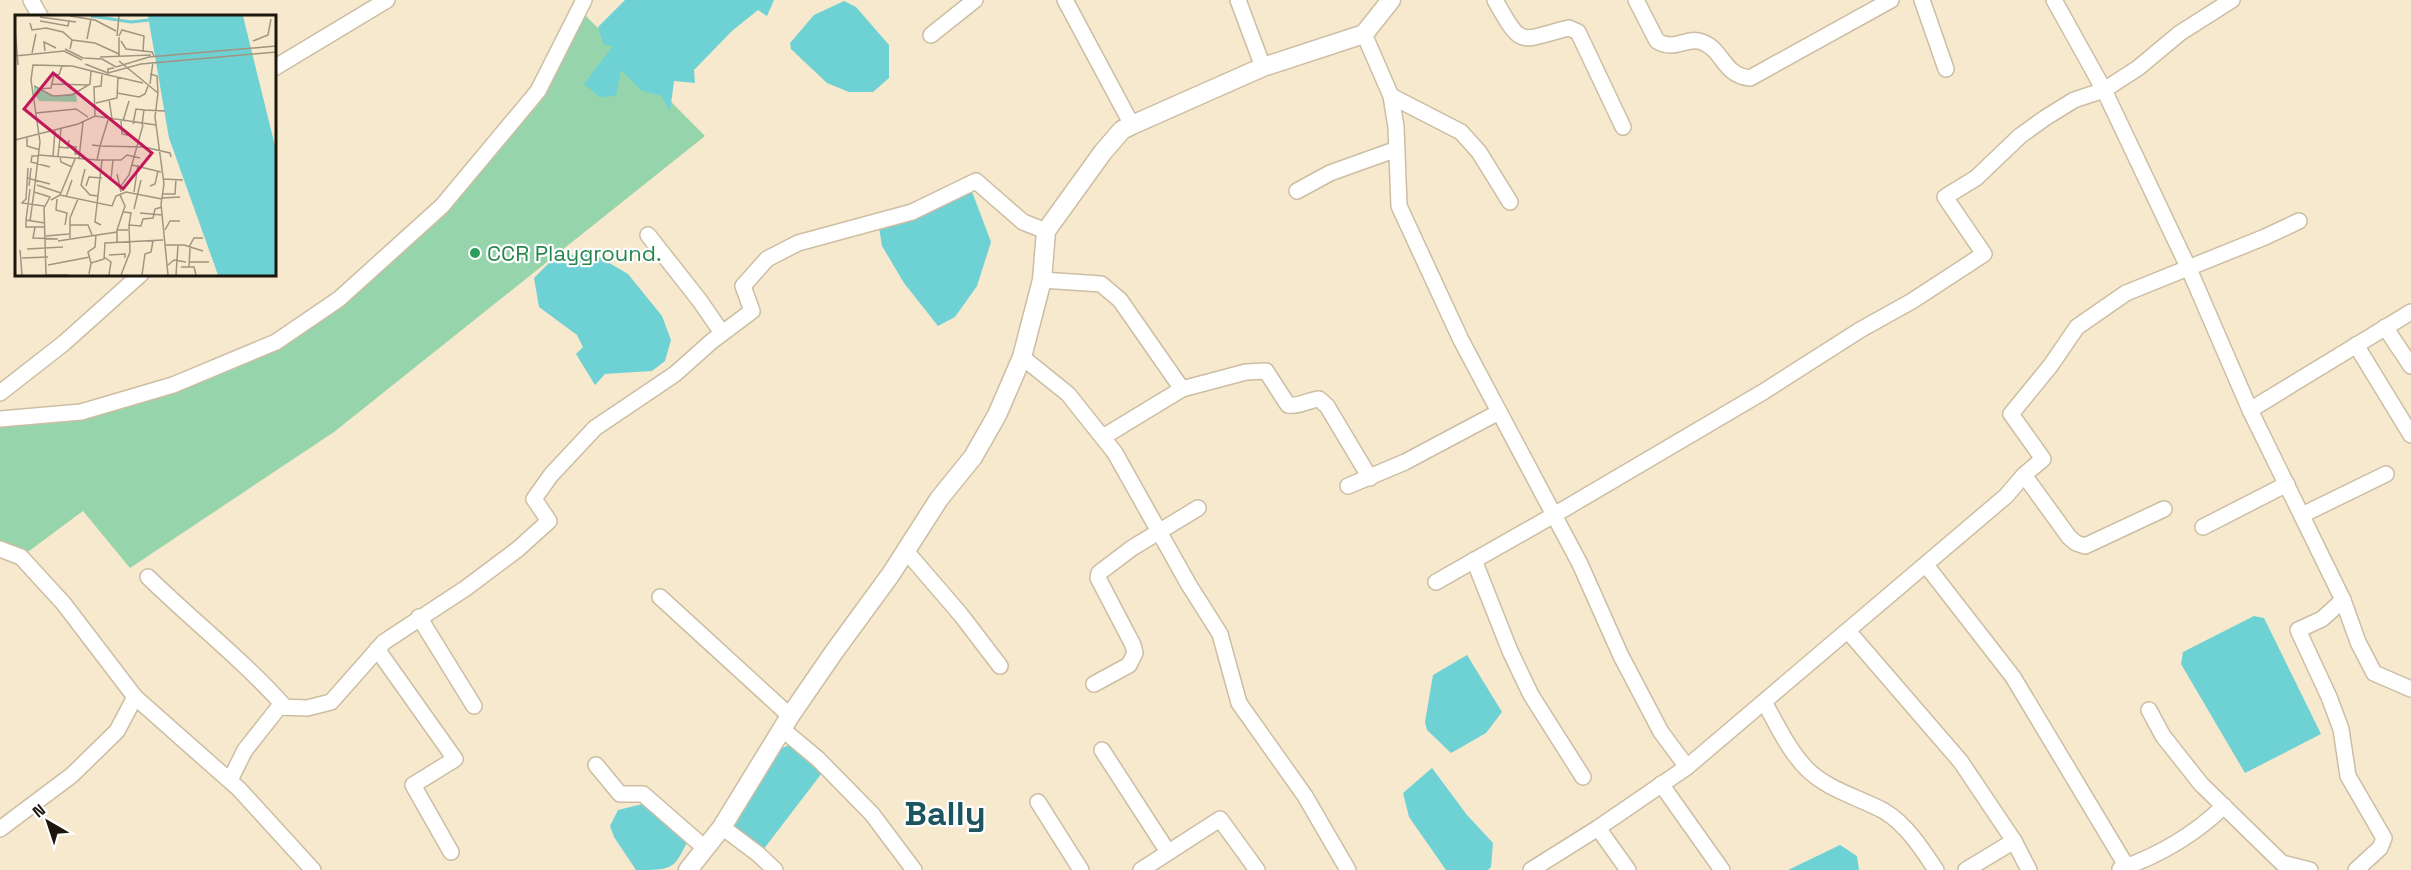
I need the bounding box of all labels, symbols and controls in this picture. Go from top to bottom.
inset map [15,15,276,276]
place label: CCR Playground. [487,239,662,267]
marker: CCR Playground. [468,246,482,260]
north arrow [18,792,78,852]
district label: Bally [904,792,986,835]
text: N [28,799,50,822]

